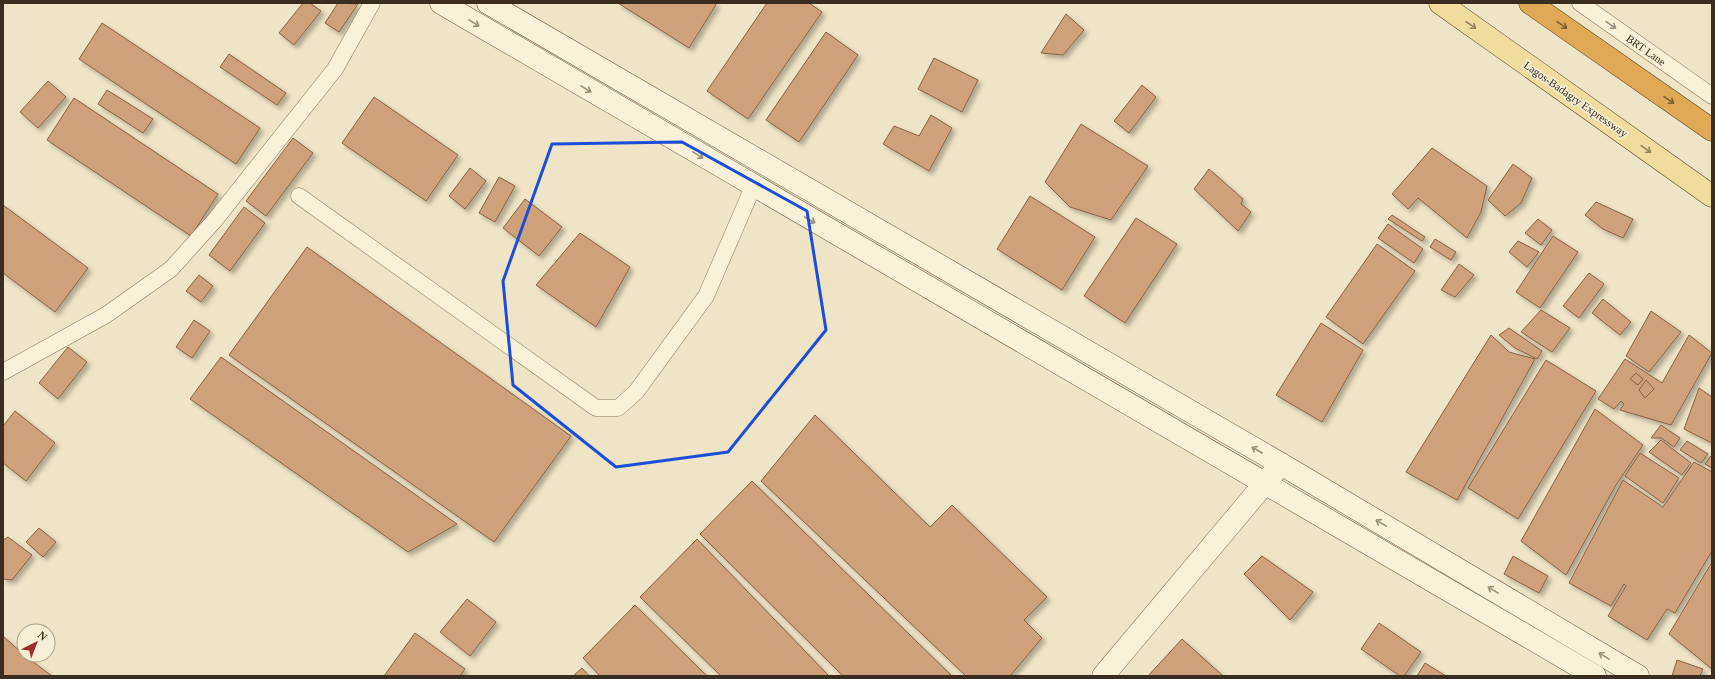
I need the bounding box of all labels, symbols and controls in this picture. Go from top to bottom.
one-way arrow [468,19,480,27]
one-way arrow [1466,21,1477,29]
one-way arrow [1557,21,1568,29]
one-way arrow [1606,21,1617,29]
street label: BRT Lane [1624,32,1668,68]
street label: Lagos-Badagry Expressway [1522,59,1631,140]
one-way arrow [580,85,592,93]
one-way arrow [1663,96,1674,104]
one-way arrow [1640,145,1651,153]
one-way arrow [692,151,704,159]
one-way arrow [804,217,816,225]
one-way arrow [1251,445,1263,453]
one-way arrow [1375,519,1387,527]
one-way arrow [1487,585,1499,593]
north arrow [16,623,56,663]
text: N [36,628,50,643]
one-way arrow [1599,652,1610,660]

